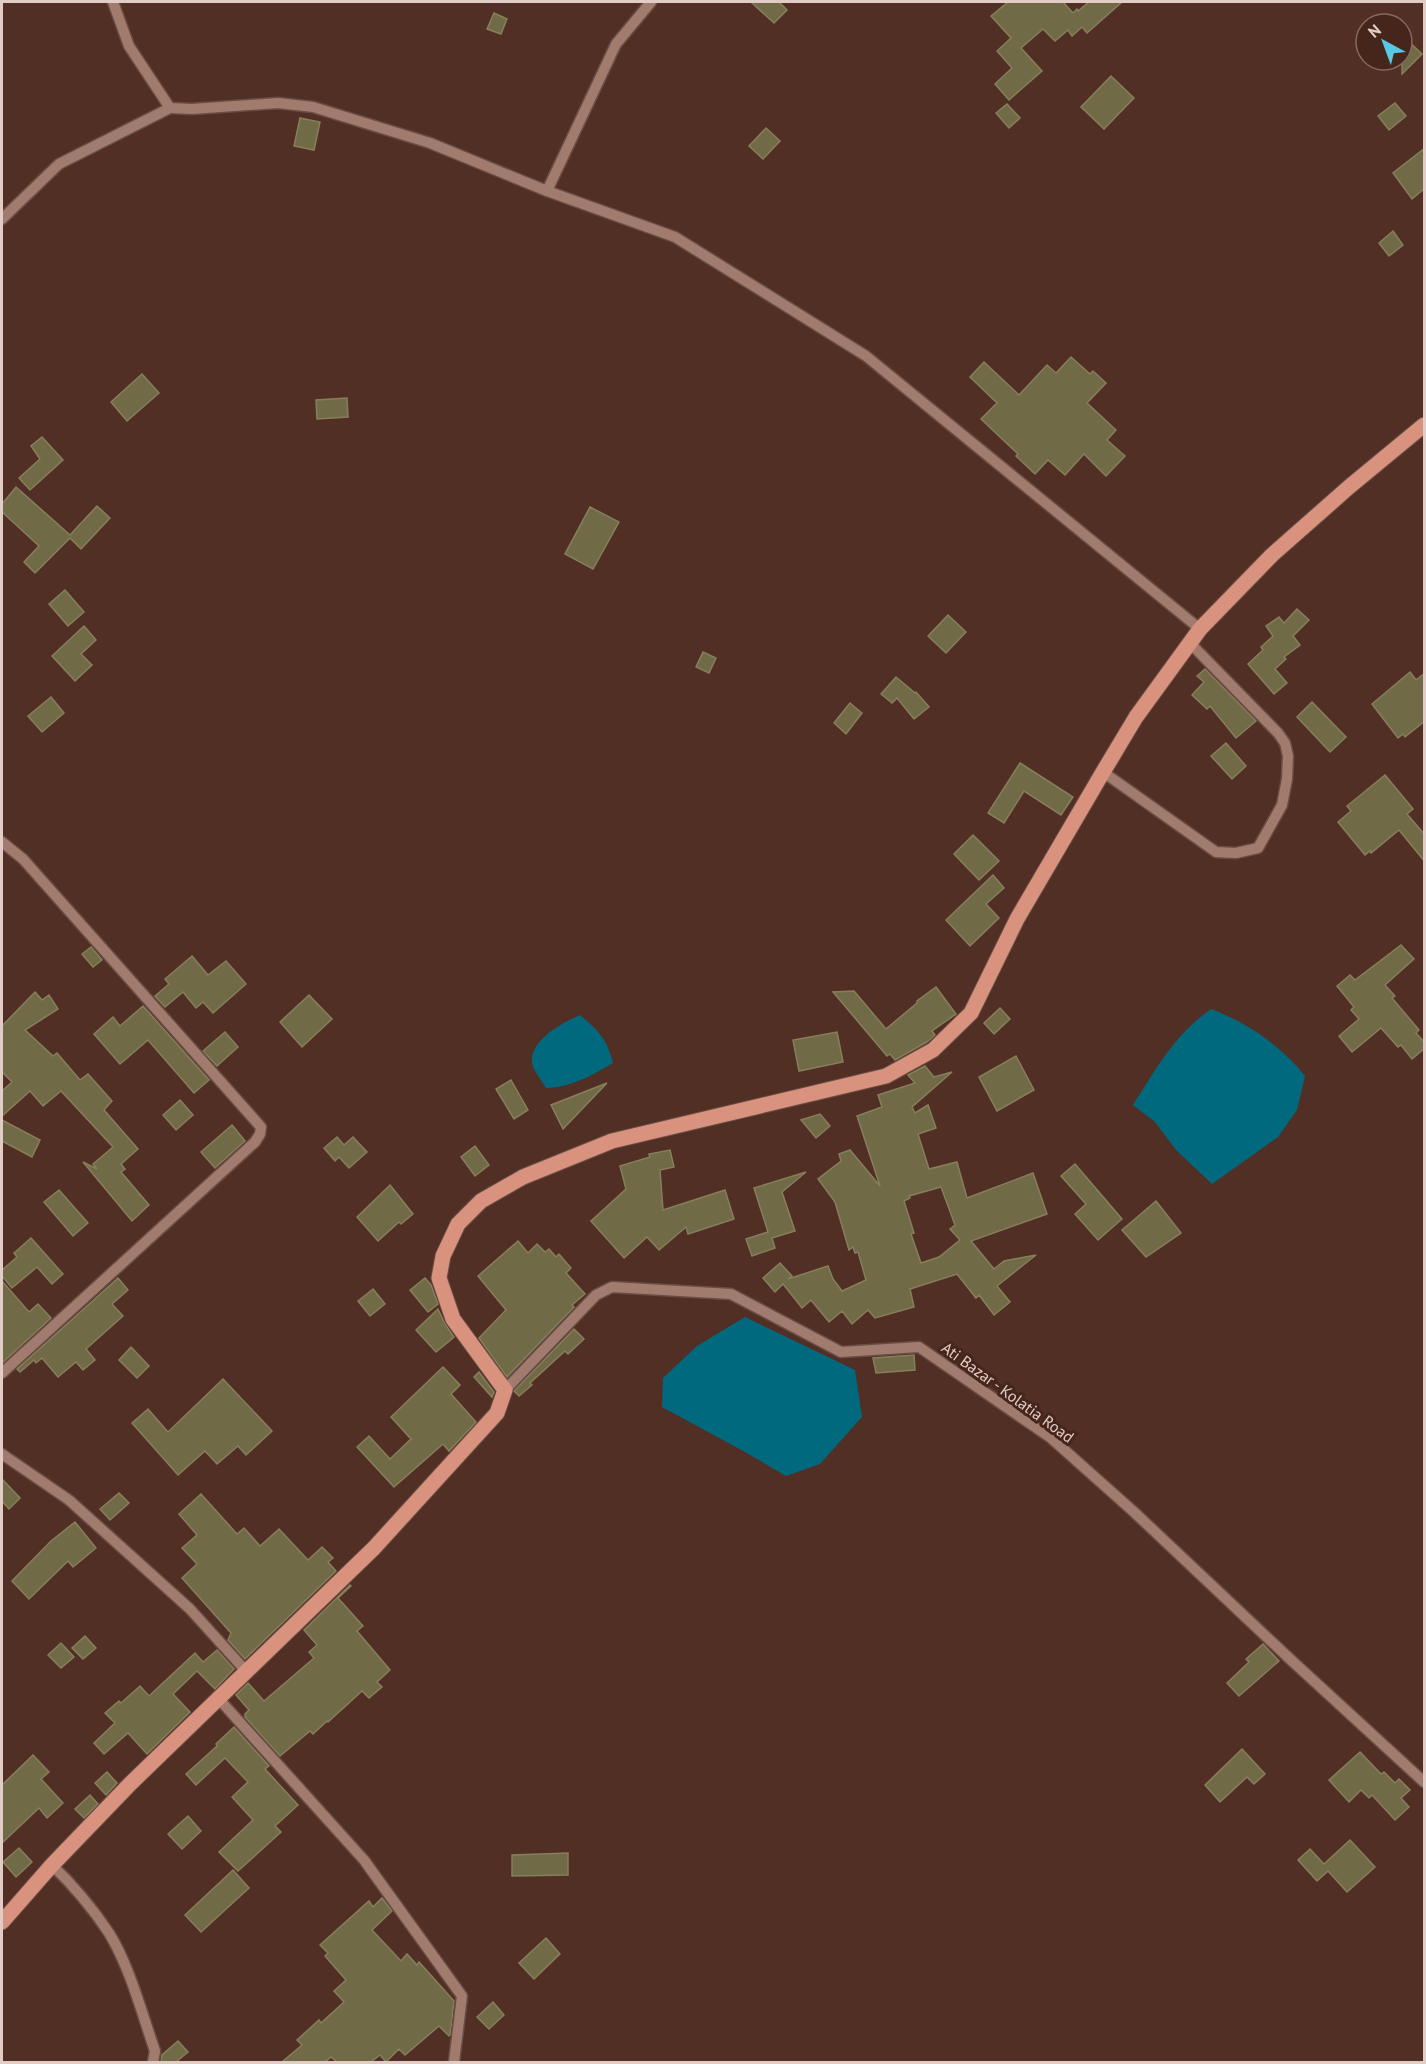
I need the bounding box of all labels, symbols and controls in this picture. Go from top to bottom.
north arrow [1354,12,1414,72]
text: N [1364,20,1385,42]
street label: Ati Bazar - Kolatia Road [938,1337,1078,1447]

